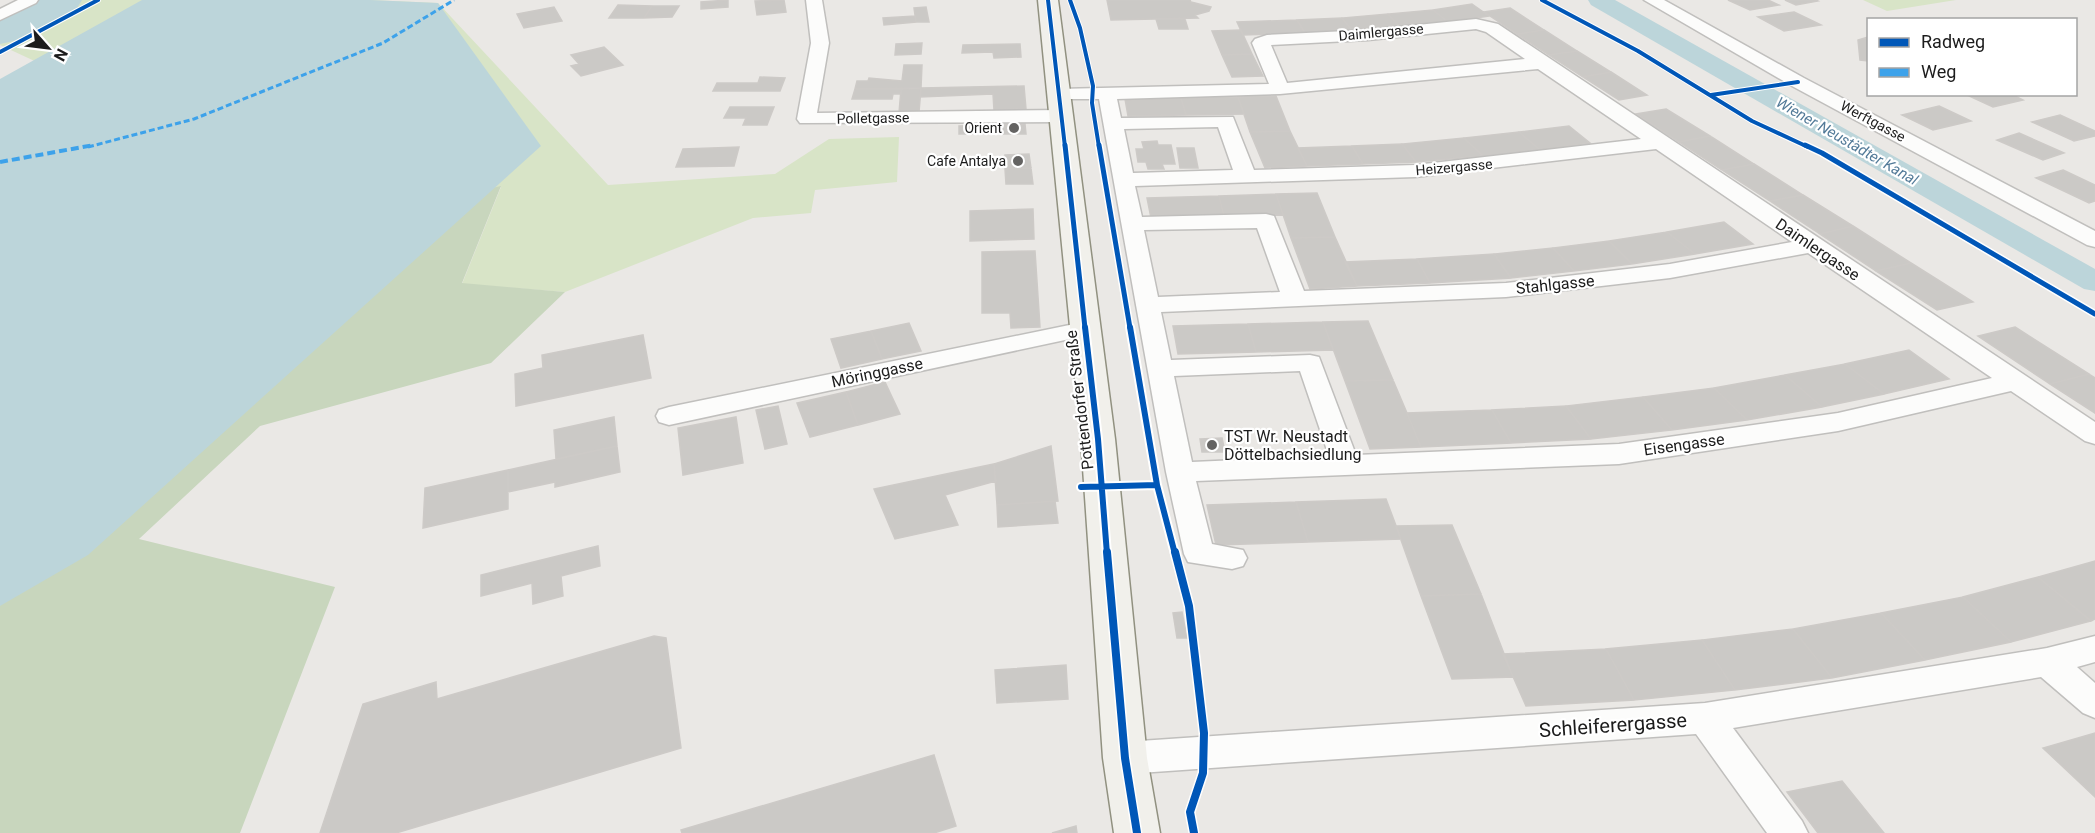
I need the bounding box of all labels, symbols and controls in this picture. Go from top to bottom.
north arrow [18,18,78,78]
legend [1867,18,2077,96]
street label: Daimlergasse [1338,20,1424,44]
text: Radweg [1921,31,1985,52]
text: N [50,45,72,64]
text: Weg [1921,61,1956,82]
water label: Wiener Neustädter Kanal [1773,93,1921,189]
street label: Werftgasse [1838,97,1908,145]
street label: Polletgasse [836,109,910,127]
place label: Orient [964,120,1002,136]
marker: Orient [1007,121,1021,135]
place label: Cafe Antalya [927,153,1006,169]
marker: Cafe Antalya [1011,154,1025,168]
street label: Heizergasse [1415,156,1493,178]
street label: Daimlergasse [1772,214,1863,285]
street label: Stahlgasse [1515,271,1595,298]
street label: Pottendorfer Straße [1062,329,1097,471]
street label: Möringgasse [830,354,925,391]
place label: TST Wr. Neustadt Döttelbachsiedlung [1224,427,1362,464]
street label: Eisengasse [1643,429,1726,460]
marker: TST Wr. Neustadt Döttelbachsiedlung [1205,438,1219,452]
street label: Schleiferergasse [1538,708,1688,742]

